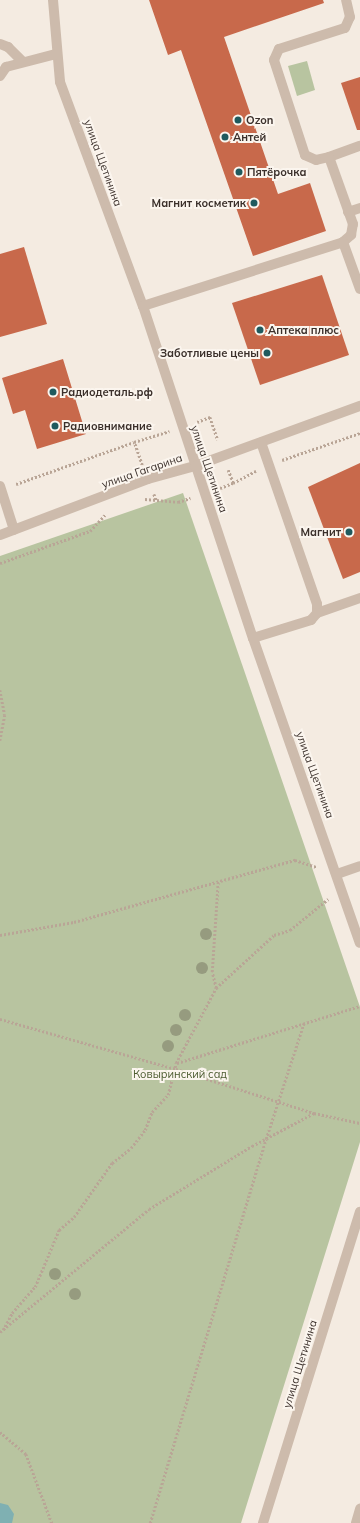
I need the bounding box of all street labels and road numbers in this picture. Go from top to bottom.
street label: улица Щетинина [81,118,125,208]
street label: улица Щетинина [188,424,230,514]
street label: улица Гагарина [100,451,184,491]
street label: улица Щетинина [293,730,337,820]
street label: улица Щетинина [280,1318,320,1410]

